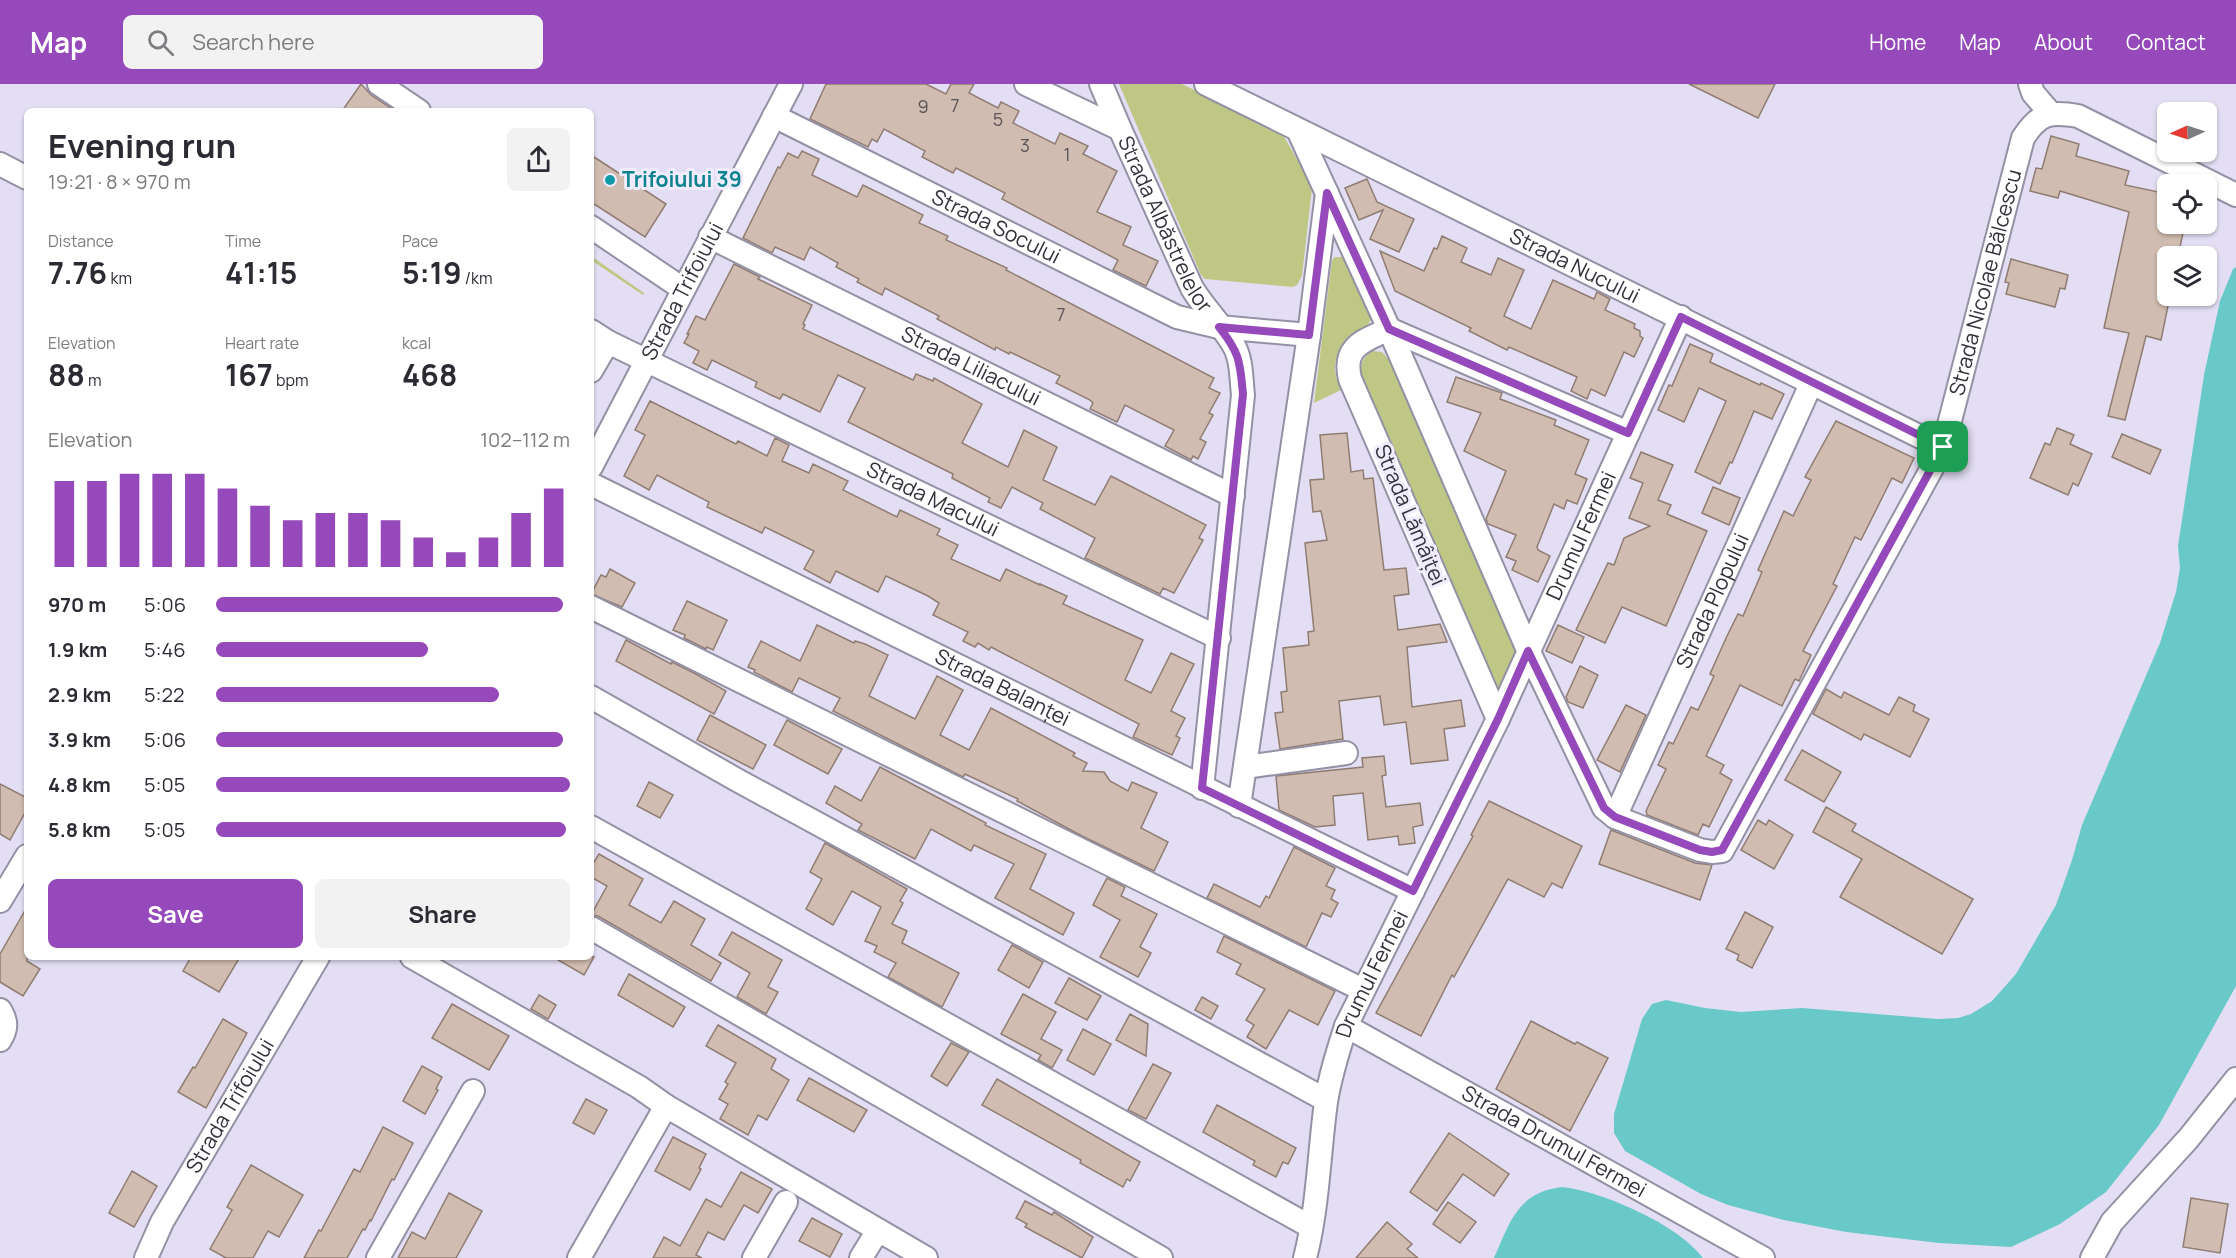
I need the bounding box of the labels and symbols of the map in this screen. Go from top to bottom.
house number: 7 [950,93,960,117]
house number: 9 [917,94,929,118]
north arrow [2157,102,2217,162]
house number: 5 [993,107,1003,131]
street label: Strada Albăstrelelor [1112,131,1220,318]
house number: 3 [1020,133,1030,157]
house number: 1 [1063,142,1071,166]
place label: Trifoiului 39 [622,165,742,193]
street label: Strada Nicolae Bălcescu [1942,166,2027,399]
marker: Trifoiului 39 [603,173,617,187]
street label: Strada Socului [927,182,1065,270]
street label: Strada Trifoiului [634,217,729,365]
street label: Strada Nucului [1505,221,1645,309]
house number: 7 [1056,302,1066,326]
street label: Strada Liliacului [897,319,1046,412]
pin [1917,421,1968,472]
street label: Strada Lămâiței [1369,440,1453,589]
street label: Strada Macului [862,454,1004,542]
street label: Drumul Fermei [1539,467,1622,604]
street label: Strada Plopului [1669,529,1755,673]
street label: Strada Balanței [931,642,1075,732]
street label: Drumul Fermei [1328,905,1414,1041]
street label: Strada Trifoiului [179,1033,280,1178]
street label: Strada Drumul Fermei [1457,1078,1652,1203]

